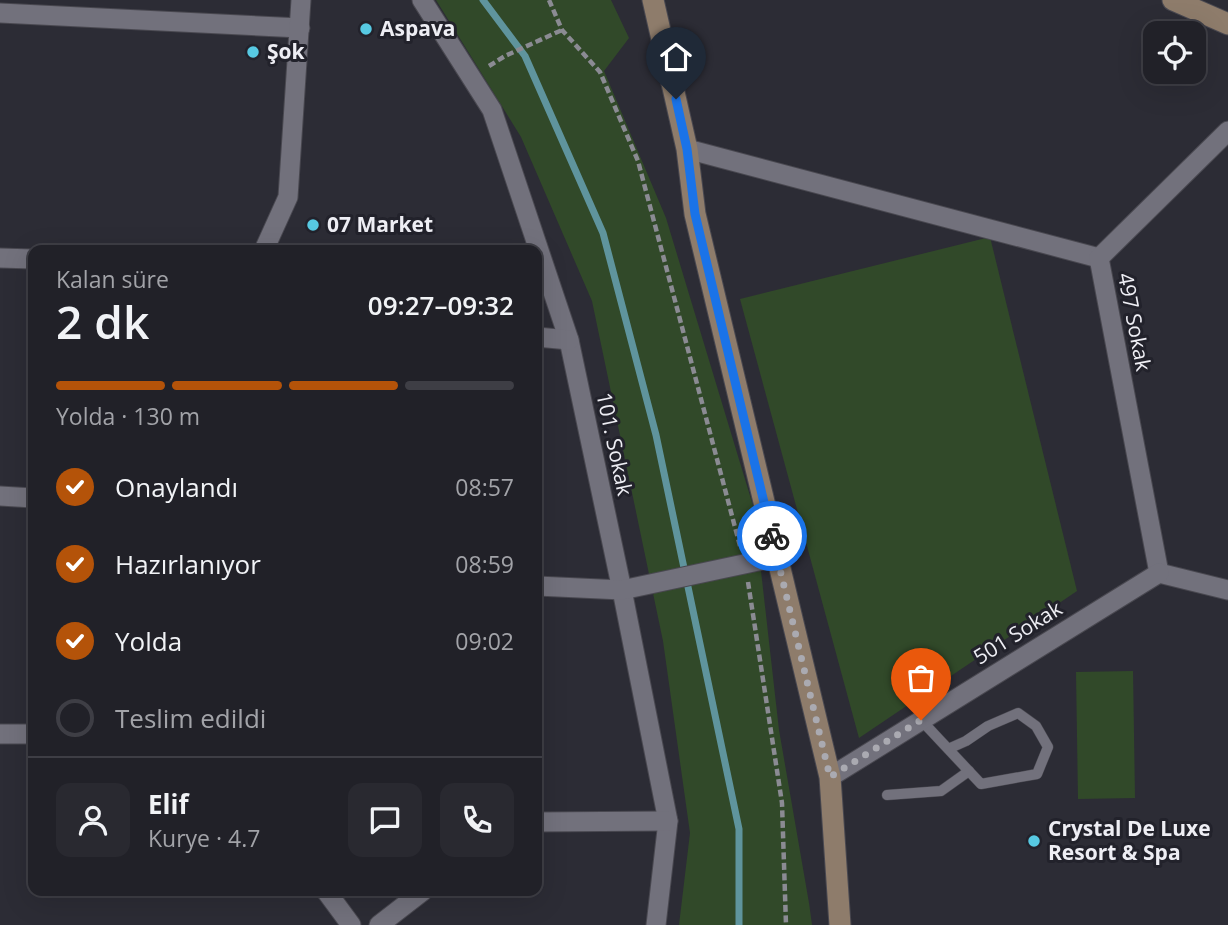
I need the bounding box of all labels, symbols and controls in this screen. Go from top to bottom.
place label: Aspava [380,14,456,42]
marker: Aspava [358,21,374,37]
map controls [1143,21,1206,84]
button: locate [1143,21,1206,84]
pin [646,27,706,99]
place label: Şok [267,37,306,65]
icon: home [657,38,695,76]
marker: Şok [245,44,261,60]
place label: 07 Market [327,210,433,238]
marker: 07 Market [305,217,321,233]
text: Kalan süre [56,263,169,295]
street label: 497 Sokak [1112,270,1158,373]
text: 09:27–09:32 [368,287,514,323]
text: 2 dk [56,290,149,352]
street label: 101. Sokak [590,390,640,498]
text: Yolda · 130 m [56,400,200,432]
icon: check [56,468,94,506]
text: Onaylandı [115,469,238,505]
text: 08:57 [455,471,514,503]
courier [737,501,807,571]
icon: bike [753,517,791,555]
icon: check [56,545,94,583]
text: Hazırlanıyor [115,546,261,582]
text: 08:59 [455,548,514,580]
street label: 501 Sokak [968,594,1067,670]
icon: check [56,622,94,660]
text: Yolda [115,623,182,659]
text: 09:02 [455,625,514,657]
pin [891,648,951,720]
icon: bag [902,659,940,697]
text: Teslim edildi [115,700,266,736]
button: person [56,783,130,857]
button: chat [348,783,422,857]
button: phone [440,783,514,857]
text: Elif [148,786,189,822]
place label: Crystal De Luxe Resort & Spa [1048,814,1211,866]
text: Kurye · 4.7 [148,822,260,854]
marker: Crystal De Luxe Resort & Spa [1026,833,1042,849]

